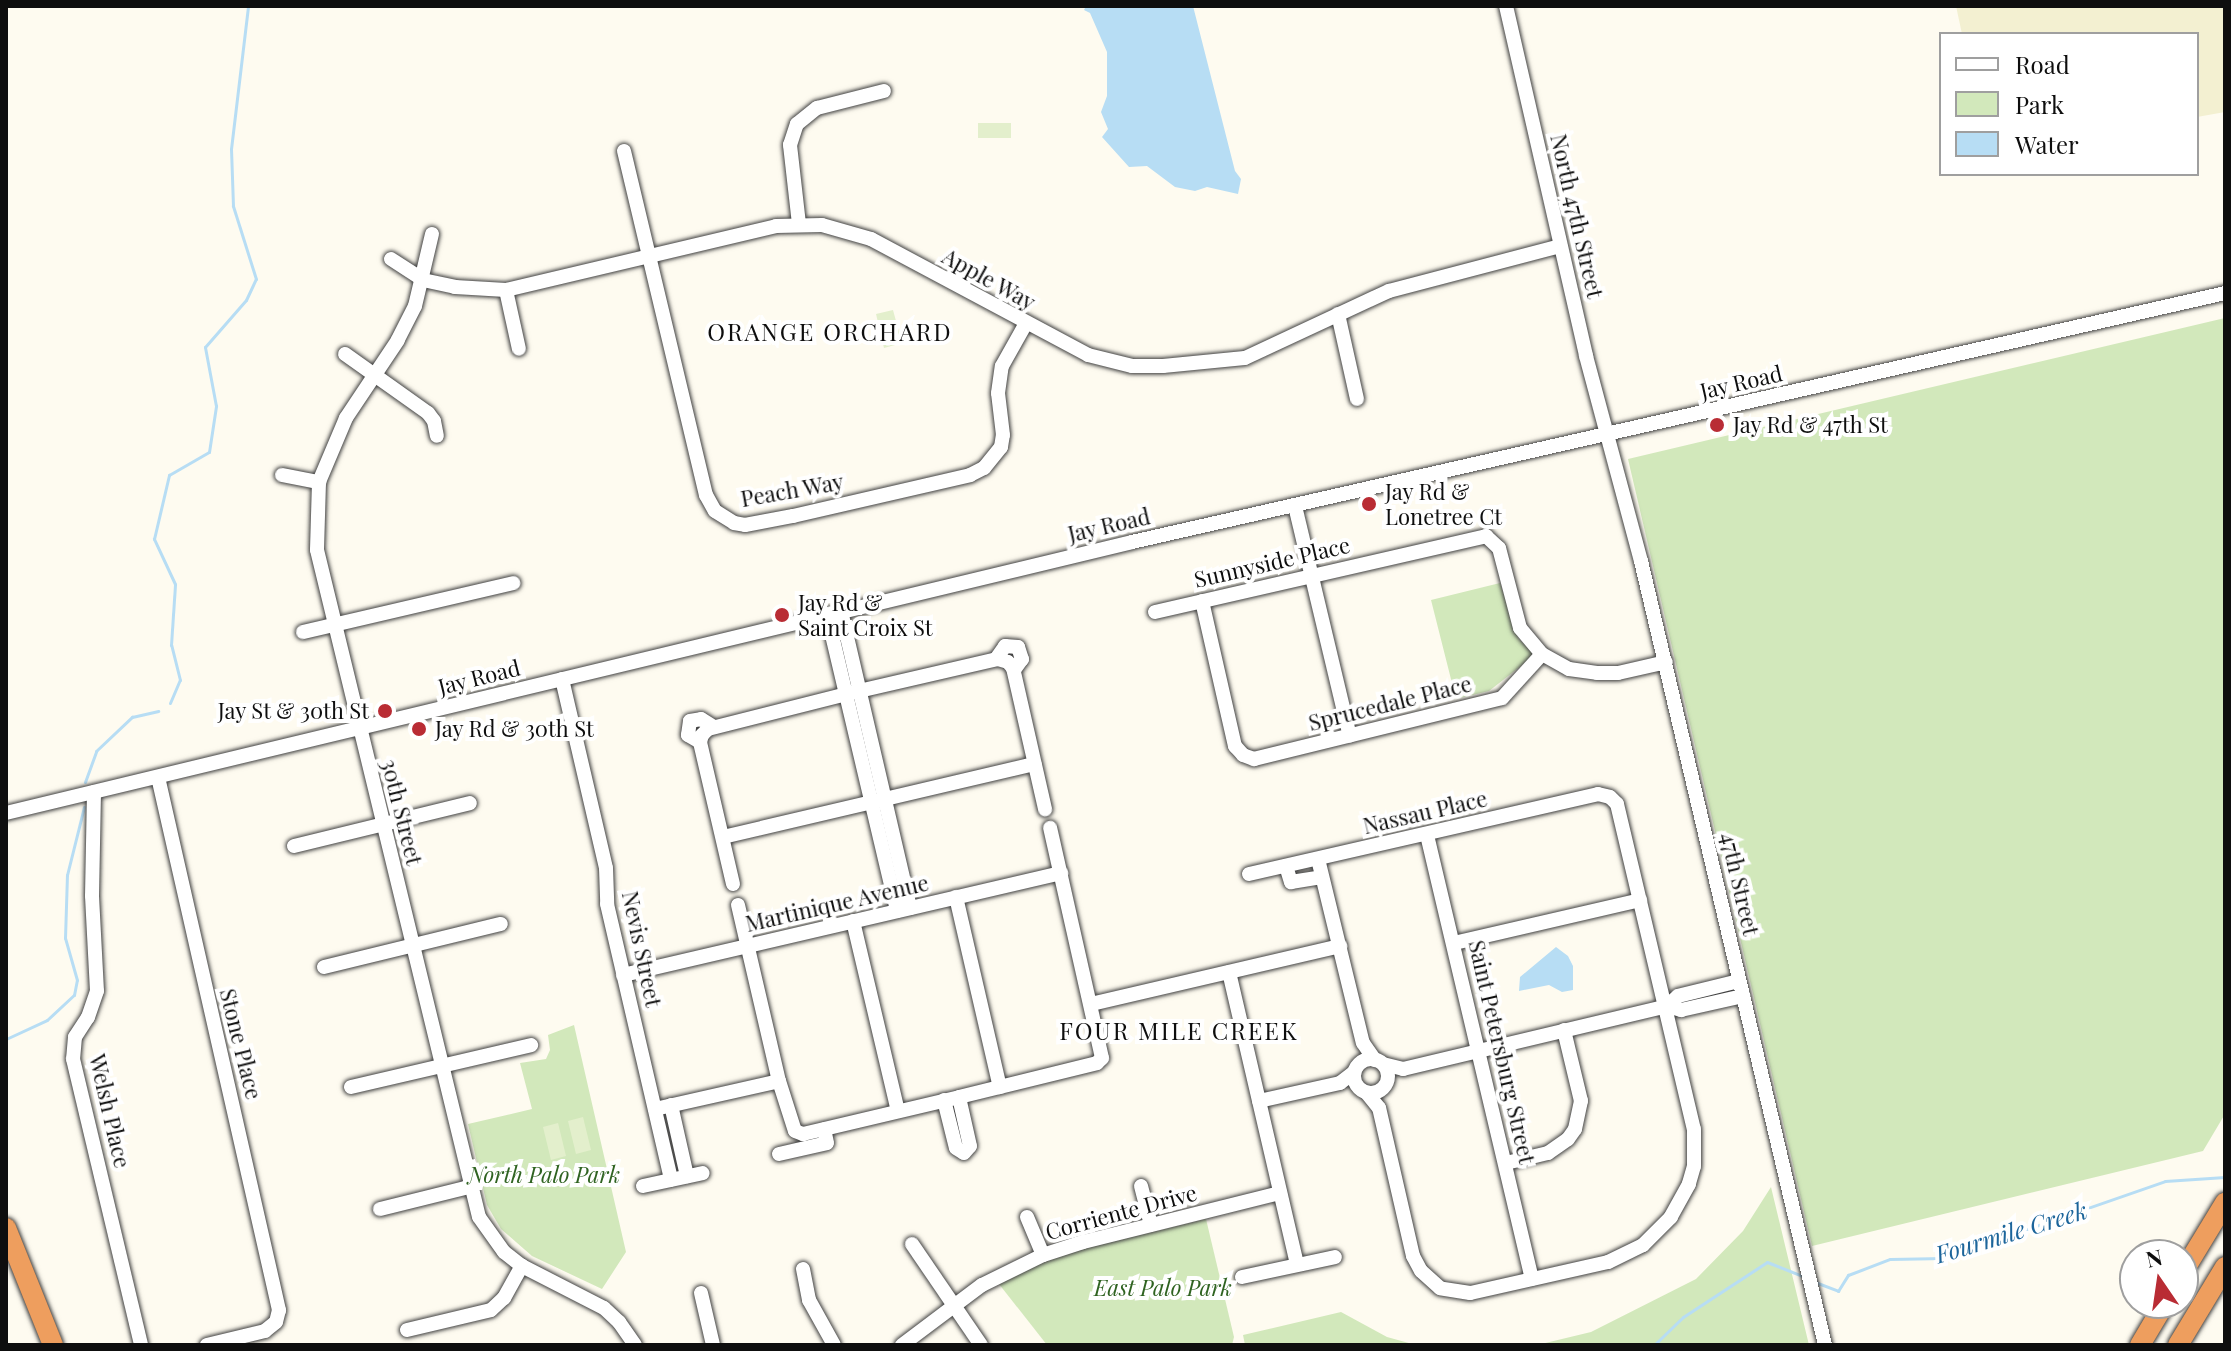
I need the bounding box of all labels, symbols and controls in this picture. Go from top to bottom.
legend [1939,32,2199,176]
text: Road [2015,48,2070,80]
text: Park [2015,88,2064,120]
text: Water [2015,128,2079,160]
street label: North 47th Street [1545,131,1609,301]
street label: Apple Way [938,243,1040,315]
district label: ORANGE ORCHARD [707,318,953,346]
street label: Jay Road [1697,360,1785,404]
place label: Jay Rd & 47th St [1733,412,1889,438]
marker: Jay Rd & 47th St [1708,416,1726,434]
street label: Peach Way [738,468,846,512]
place label: Jay Rd & Lonetree Ct [1385,478,1502,530]
marker: Jay Rd & Lonetree Ct [1360,495,1378,513]
street label: Jay Road [1065,503,1153,547]
street label: Sunnyside Place [1192,531,1352,593]
place label: Jay Rd & Saint Croix St [798,589,933,640]
marker: Jay Rd & Saint Croix St [773,606,791,624]
street label: Jay Road [435,654,523,700]
street label: Sprucedale Place [1306,670,1474,736]
place label: Jay St & 30th St [217,698,369,724]
marker: Jay St & 30th St [376,702,394,720]
place label: Jay Rd & 30th St [435,716,594,742]
marker: Jay Rd & 30th St [410,720,428,738]
street label: 30th Street [376,756,428,868]
street label: Nassau Place [1360,785,1490,839]
street label: 47th Street [1715,830,1765,938]
street label: Martinique Avenue [742,869,932,937]
street label: Nevis Street [617,889,667,1009]
street label: Saint Petersburg Street [1463,937,1541,1167]
street label: Stone Place [214,986,268,1102]
district label: FOUR MILE CREEK [1059,1017,1299,1045]
street label: Welsh Place [84,1052,136,1170]
park label: North Palo Park [468,1162,620,1188]
street label: Corriente Drive [1042,1179,1200,1245]
water label: Fourmile Creek [1932,1195,2090,1269]
north arrow [2119,1239,2199,1319]
text: N [2143,1241,2165,1274]
park label: East Palo Park [1094,1275,1232,1301]

